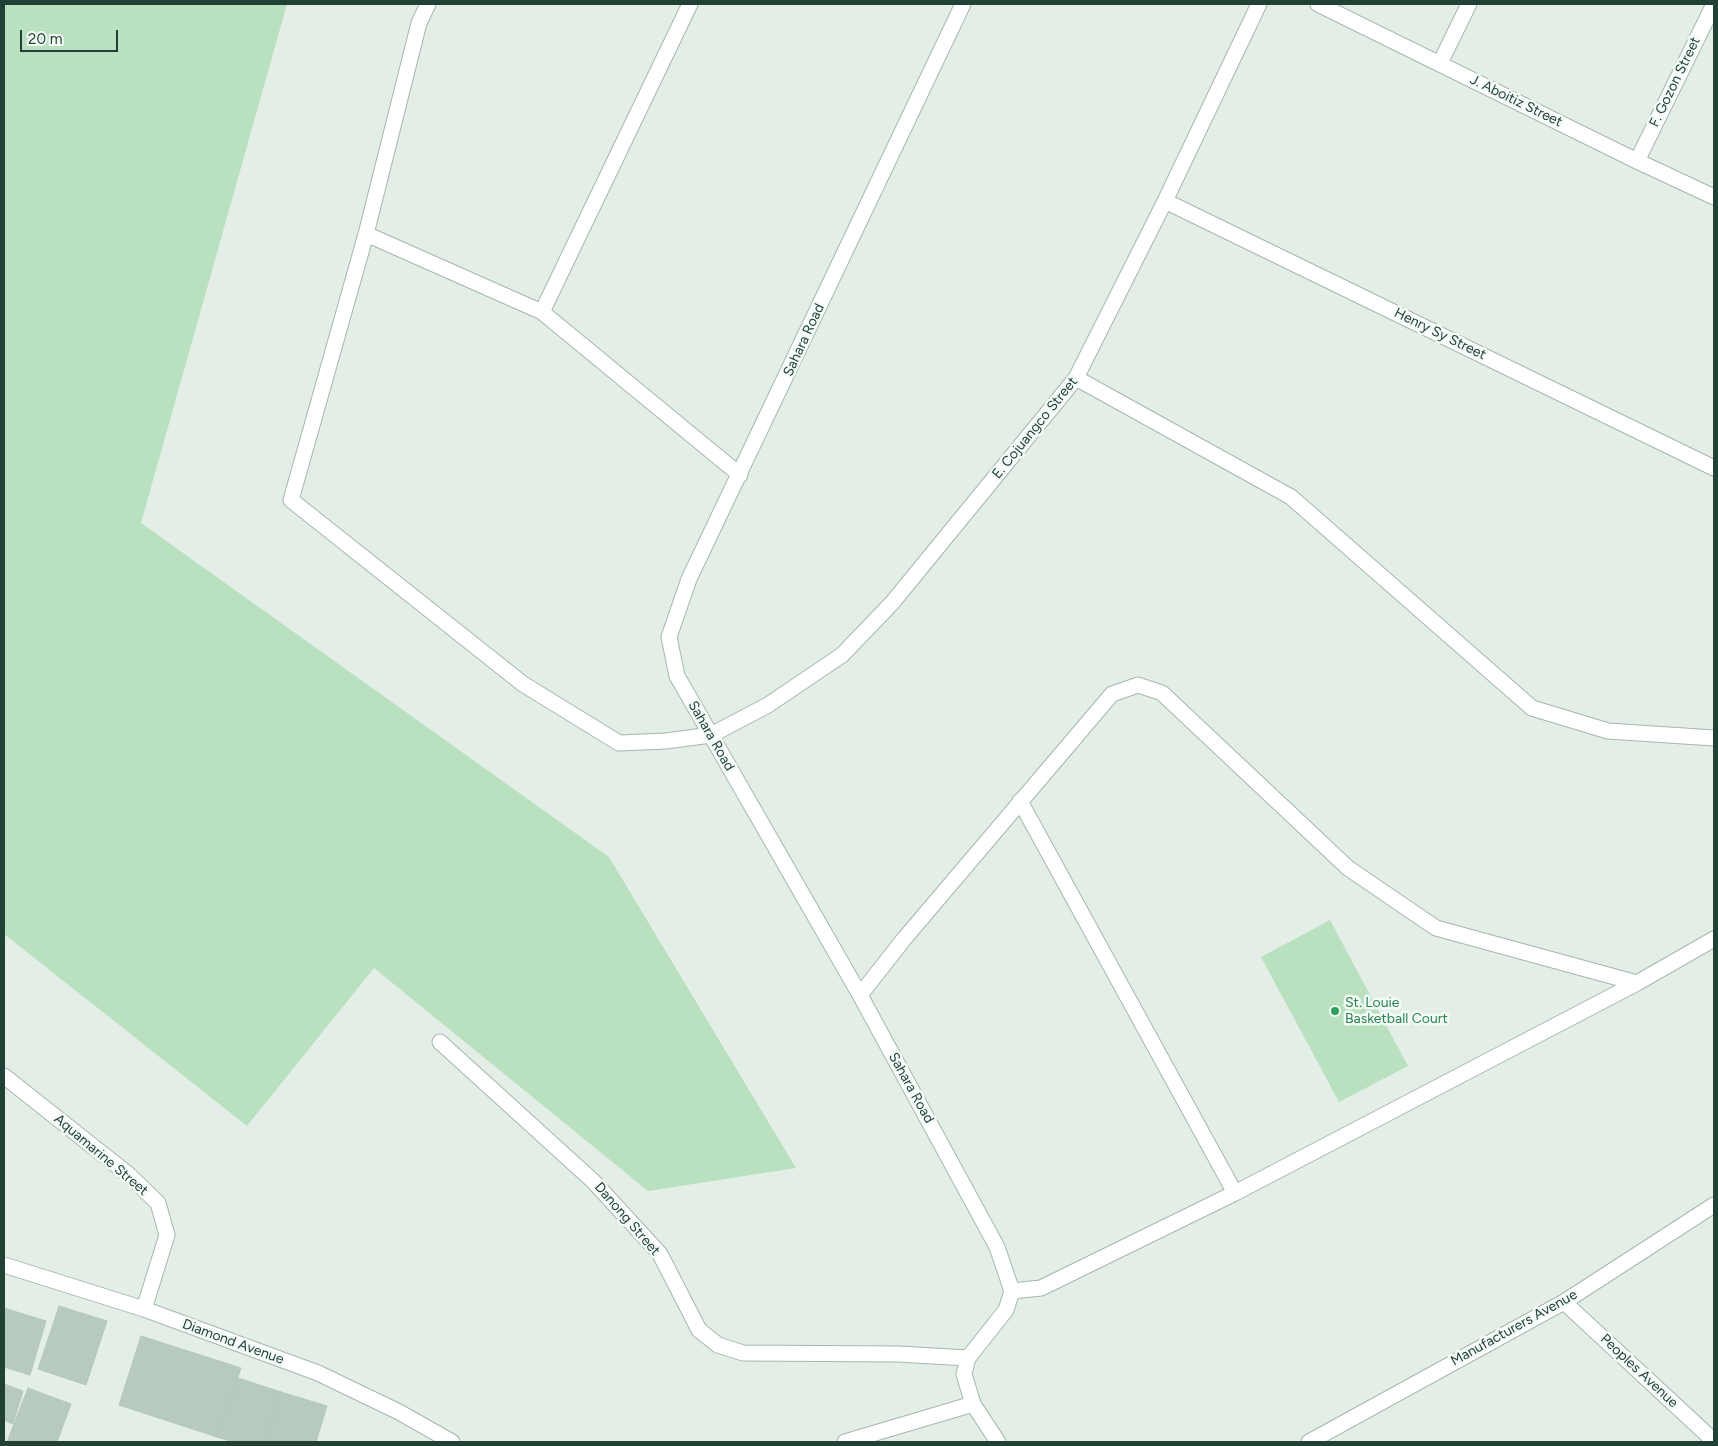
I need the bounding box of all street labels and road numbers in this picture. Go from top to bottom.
street label: F. Gozon Street [1646,34,1704,130]
street label: J. Aboitiz Street [1467,71,1565,131]
street label: Sahara Road [780,301,828,379]
street label: Henry Sy Street [1391,305,1489,363]
street label: E. Cojuangco Street [989,374,1081,482]
street label: Sahara Road [684,698,738,774]
street label: Sahara Road [885,1050,937,1126]
street label: Aquamarine Street [51,1111,151,1199]
street label: Danong Street [591,1179,663,1259]
street label: Manufacturers Avenue [1448,1286,1580,1370]
street label: Diamond Avenue [180,1316,286,1368]
street label: Peoples Avenue [1597,1331,1681,1411]

